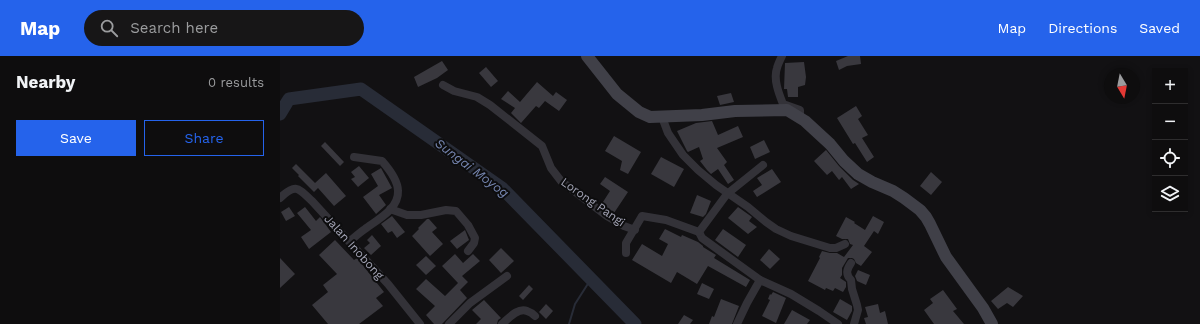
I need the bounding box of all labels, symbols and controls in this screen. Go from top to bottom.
search box [84,10,364,46]
text: Map [20,17,60,40]
icon: search [98,17,120,39]
text: Search here [130,19,218,37]
text: Map [998,20,1026,36]
text: Directions [1048,20,1117,36]
text: Saved [1139,20,1180,36]
north arrow [1104,68,1140,104]
map controls [1152,68,1188,212]
button: + [1152,68,1188,104]
text: Nearby [16,72,75,92]
text: 0 results [208,75,264,90]
button: − [1152,104,1188,140]
button: Save [16,120,136,156]
button: Share [144,120,264,156]
water label: Sungai Moyog [432,135,512,201]
button: locate [1152,140,1188,176]
street label: Lorong Pangi [558,175,628,229]
button: layers [1152,176,1188,212]
street label: Jalan Inobong [321,212,387,283]

